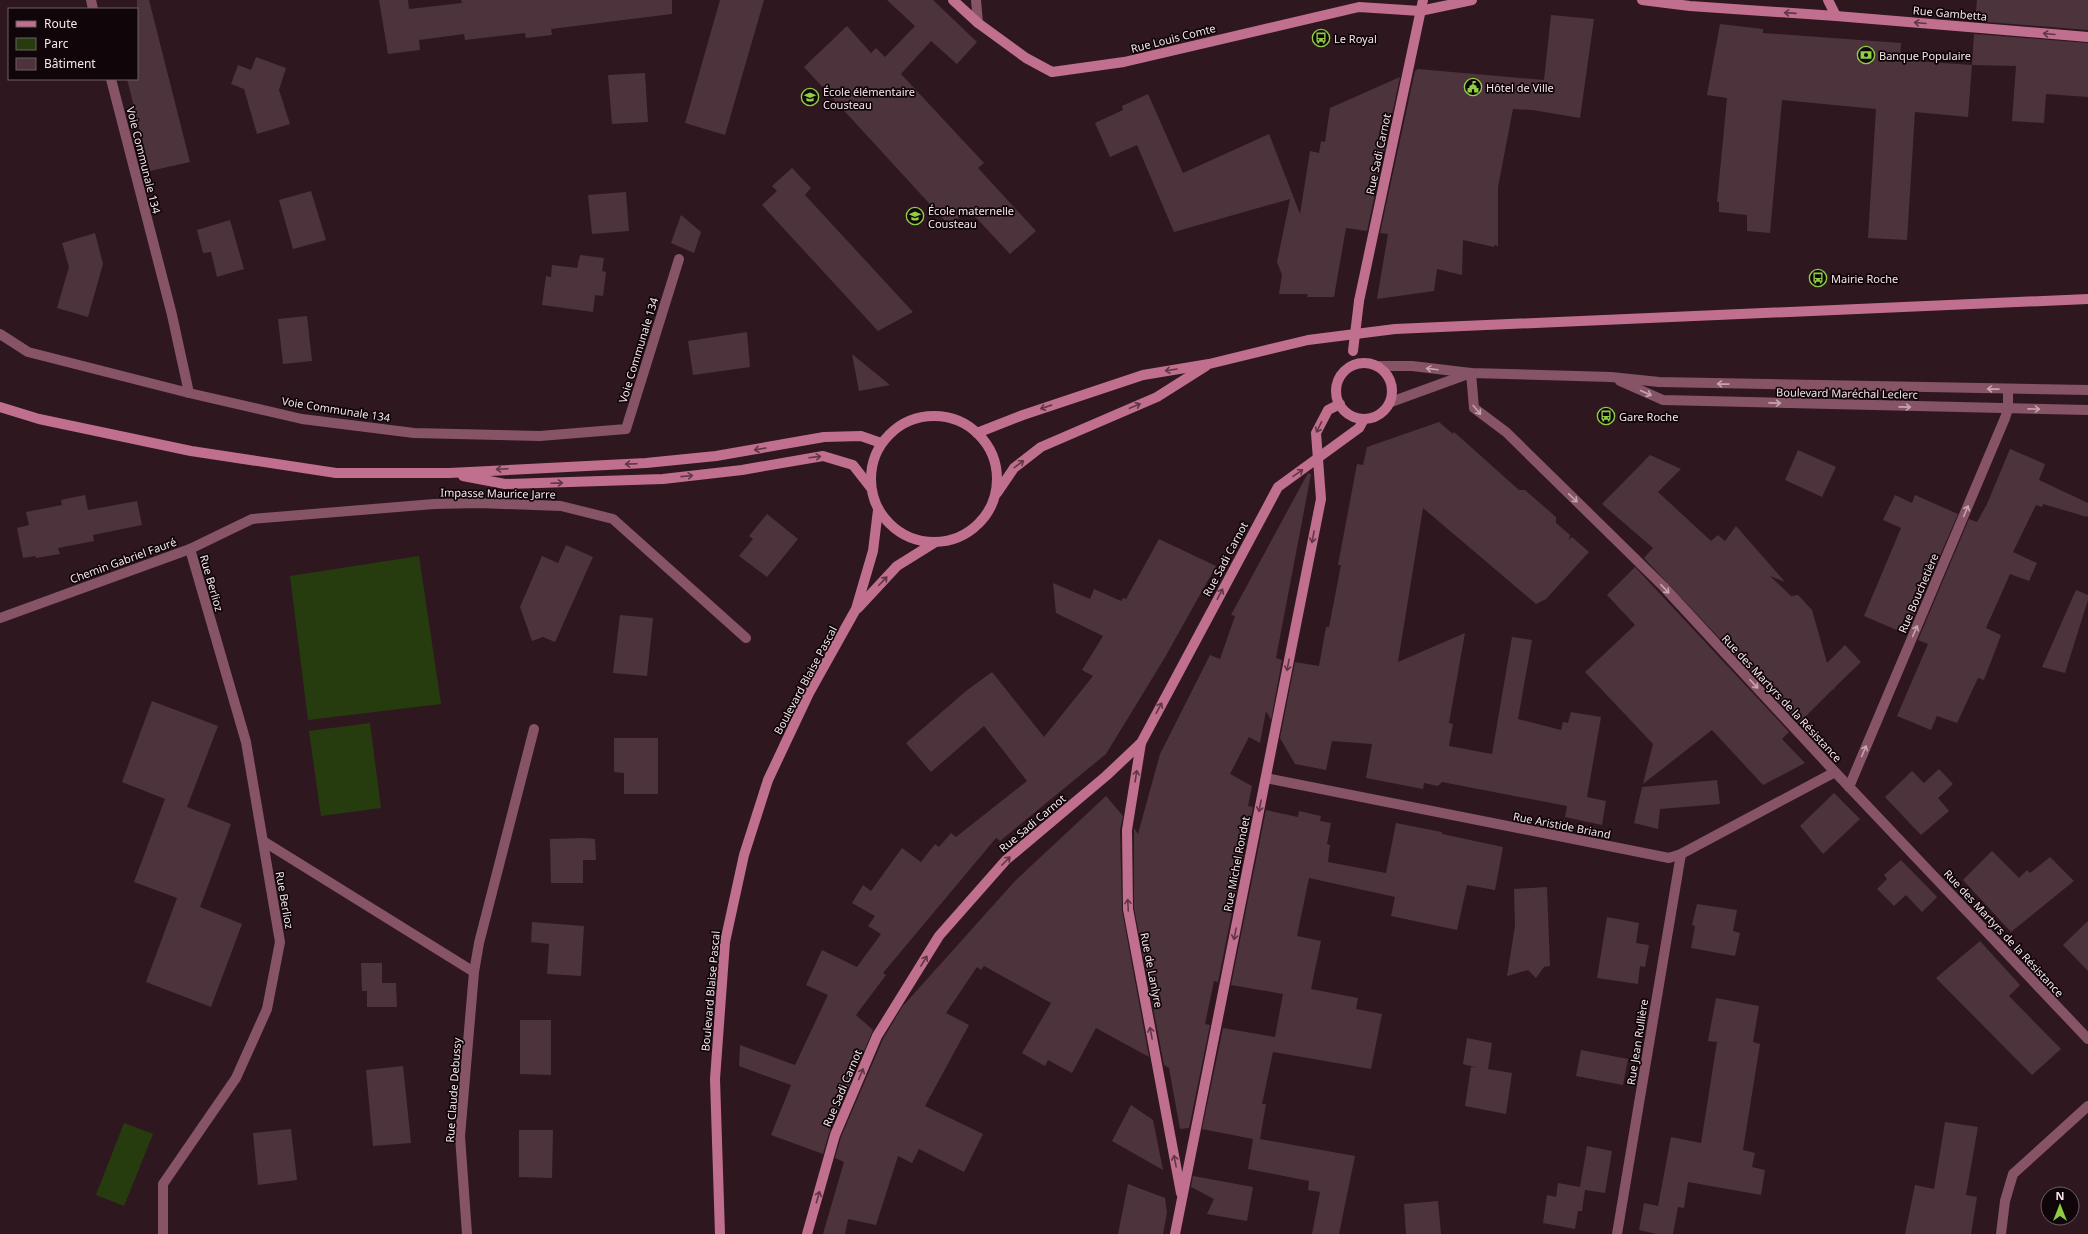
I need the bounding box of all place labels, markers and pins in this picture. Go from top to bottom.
bus stop icon: Le Royal [1311,28,1331,48]
place label: Le Royal [1334,31,1377,46]
bank icon: Banque Populaire [1856,45,1876,65]
place label: Banque Populaire [1879,48,1971,63]
public building icon: Hôtel de Ville [1463,77,1483,97]
place label: Hôtel de Ville [1486,80,1554,95]
place label: École élémentaire Cousteau [823,84,915,112]
school or university icon: École élémentaire Cousteau [800,87,820,107]
place label: École maternelle Cousteau [928,203,1014,231]
school or university icon: École maternelle Cousteau [905,206,925,226]
bus stop icon: Mairie Roche [1808,268,1828,288]
place label: Mairie Roche [1831,271,1898,286]
bus stop icon: Gare Roche [1596,406,1616,426]
place label: Gare Roche [1619,409,1678,424]

